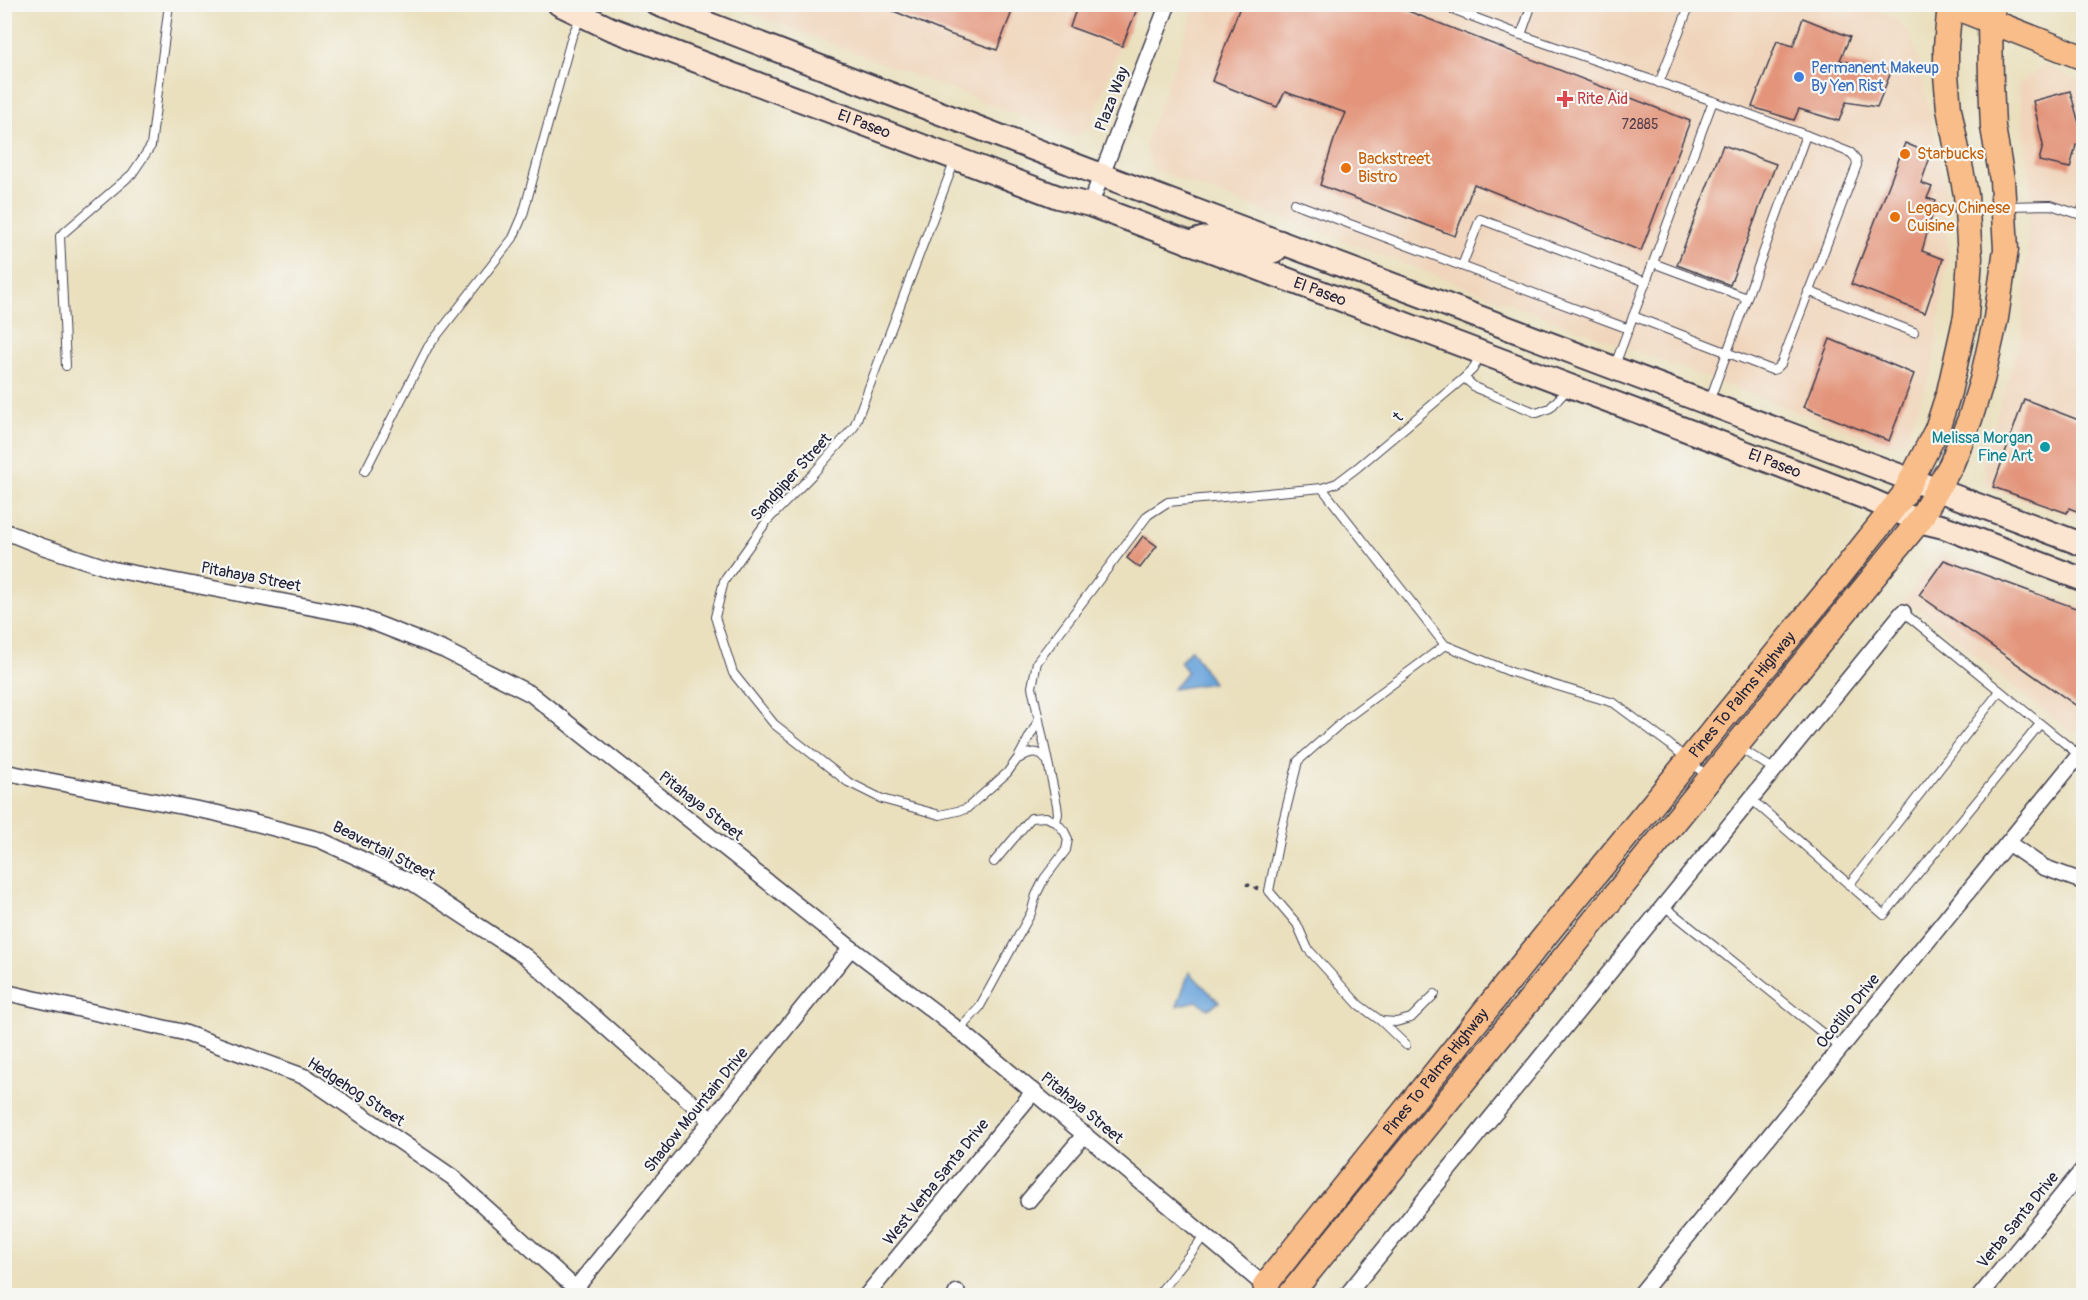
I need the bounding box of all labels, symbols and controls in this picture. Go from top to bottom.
place label: Permanent Makeup By Yen Rist [1811,58,1939,96]
street label: Plaza Way [1091,64,1133,134]
marker: Permanent Makeup By Yen Rist [1792,70,1806,84]
place label: Rite Aid [1577,89,1628,109]
marker: Rite Aid [1558,92,1572,106]
street label: El Paseo [835,105,894,143]
house number: 72885 [1622,116,1658,133]
place label: Starbucks [1917,144,1984,164]
marker: Starbucks [1898,147,1912,161]
place label: Backstreet Bistro [1358,149,1431,187]
marker: Backstreet Bistro [1339,161,1353,175]
place label: Legacy Chinese Cuisine [1907,198,2010,236]
marker: Legacy Chinese Cuisine [1888,210,1902,224]
street label: El Paseo [1291,273,1350,311]
street label: t [1388,407,1407,427]
street label: Sandpiper Street [746,428,836,525]
place label: Melissa Morgan Fine Art [1932,428,2034,466]
marker: Melissa Morgan Fine Art [2038,440,2052,454]
street label: El Paseo [1745,444,1804,483]
street label: Pitahaya Street [199,557,303,597]
street label: Pines To Palms Highway [1685,628,1800,762]
street label: Pitahaya Street [655,767,748,846]
street label: Beavertail Street [329,817,439,886]
street label: Ocotillo Drive [1812,970,1884,1052]
street label: Pines To Palms Highway [1379,1004,1493,1140]
street label: Shadow Mountain Drive [640,1043,753,1176]
street label: Hedgehog Street [304,1053,409,1131]
street label: Pitahaya Street [1037,1068,1128,1149]
street label: West Verba Santa Drive [879,1115,993,1249]
street label: Verba Santa Drive [1973,1168,2063,1272]

